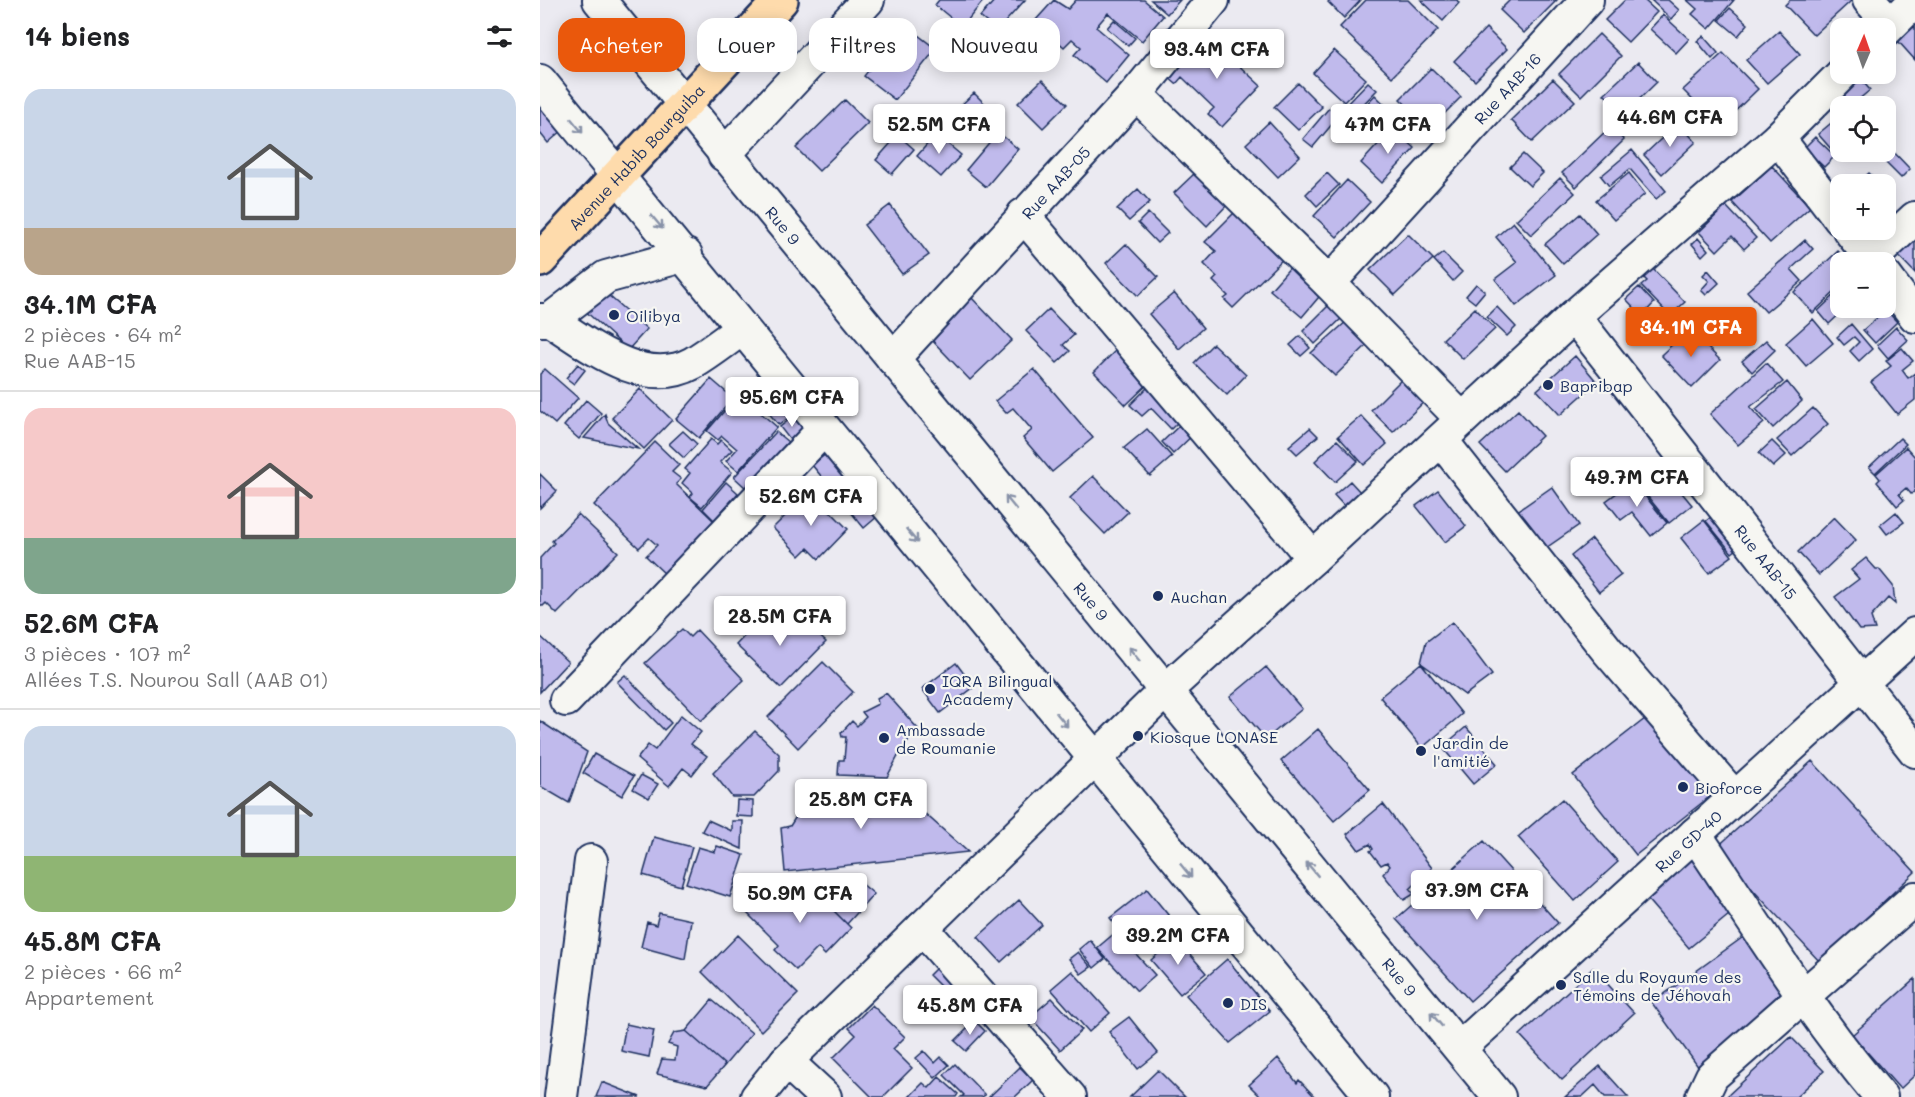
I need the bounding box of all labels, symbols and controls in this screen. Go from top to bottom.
chip: Acheter [558,18,685,72]
chip: Louer [697,18,797,72]
chip: Filtres [809,18,917,72]
chip: Nouveau [929,18,1060,72]
north arrow [1830,18,1896,84]
map controls [1830,18,1896,318]
text: 14 biens [24,19,130,53]
icon: filters [483,20,516,53]
pin: 93.4M CFA [1148,29,1286,80]
text: 93.4M CFA [1164,35,1270,61]
street label: Rue AAB-16 [1469,48,1545,128]
street label: Avenue Habib Bourguiba [563,79,709,234]
button: locate [1830,96,1896,162]
pin: 44.6M CFA [1601,97,1739,148]
text: 44.6M CFA [1617,103,1723,129]
pin: 52.5M CFA [870,104,1008,155]
pin: 47M CFA [1333,104,1443,155]
text: 52.5M CFA [887,110,991,136]
text: 47M CFA [1345,110,1431,136]
one-way arrow [570,118,584,133]
icon: home [216,128,324,236]
street label: Rue AAB-05 [1016,141,1094,223]
button: + [1830,174,1896,240]
street label: Rue 9 [762,201,805,248]
one-way arrow [650,214,664,229]
button: − [1830,252,1896,318]
text: 34.1M CFA [24,287,157,321]
place label: Oilibya [626,305,681,326]
pin: 34.1M CFA [1622,307,1760,358]
marker: Oilibya [607,308,621,322]
text: 34.1M CFA [1640,313,1742,339]
text: 2 pièces · 64 m² [24,321,181,347]
text: Rue AAB-15 [24,347,136,373]
place label: Bapribap [1560,375,1633,396]
pin: 95.6M CFA [723,377,861,428]
marker: Bapribap [1541,378,1555,392]
text: 95.6M CFA [740,383,844,409]
icon: home [216,447,324,555]
pin: 49.7M CFA [1568,457,1706,508]
text: 49.7M CFA [1585,463,1689,489]
pin: 52.6M CFA [742,476,880,527]
text: 52.6M CFA [759,482,863,508]
one-way arrow [1004,495,1017,511]
street label: Rue AAB-15 [1731,520,1802,603]
one-way arrow [905,528,918,544]
street label: Rue 9 [1070,577,1114,624]
place label: Auchan [1170,586,1227,607]
marker: Auchan [1151,589,1165,603]
pin: 28.5M CFA [711,596,849,647]
text: 28.5M CFA [728,602,832,628]
text: 52.6M CFA [24,606,159,640]
text: 3 pièces · 107 m² [24,640,191,666]
one-way arrow [1128,646,1141,662]
text: Allées T.S. Nourou Sall (AAB 01) [24,666,328,692]
place label: IQRA Bilingual Academy [942,670,1053,709]
marker: IQRA Bilingual Academy [923,682,937,696]
one-way arrow [1055,712,1069,727]
place label: Ambassade de Roumanie [896,719,996,758]
place label: Kiosque LONASE [1150,726,1278,747]
marker: Kiosque LONASE [1131,729,1145,743]
marker: Ambassade de Roumanie [877,731,891,745]
place label: Jardin de l'amitié [1433,732,1509,771]
marker: Jardin de l'amitié [1414,744,1428,758]
icon: home [216,765,324,873]
place label: Bioforce [1695,777,1762,798]
pin: 25.8M CFA [792,779,930,830]
marker: Bioforce [1676,780,1690,794]
text: 25.8M CFA [809,785,913,811]
street label: Rue GD-40 [1650,805,1726,876]
one-way arrow [1305,861,1318,877]
one-way arrow [1179,862,1192,878]
pin: 37.9M CFA [1408,870,1546,921]
pin: 50.9M CFA [731,873,869,924]
text: 37.9M CFA [1425,876,1529,902]
text: 50.9M CFA [747,879,853,905]
pin: 39.2M CFA [1109,915,1247,966]
text: 39.2M CFA [1126,921,1230,947]
text: 45.8M CFA [24,924,162,958]
street label: Rue 9 [1378,953,1422,1000]
text: 2 pièces · 66 m² [24,958,182,984]
place label: Salle du Royaume des Témoins de Jéhovah [1573,966,1741,1005]
marker: Salle du Royaume des Témoins de Jéhovah [1554,978,1568,992]
text: Appartement [24,984,154,1010]
pin: 45.8M CFA [901,985,1039,1036]
text: 45.8M CFA [917,991,1023,1017]
place label: DIS [1240,993,1267,1014]
marker: DIS [1221,996,1235,1010]
one-way arrow [1429,1011,1442,1027]

